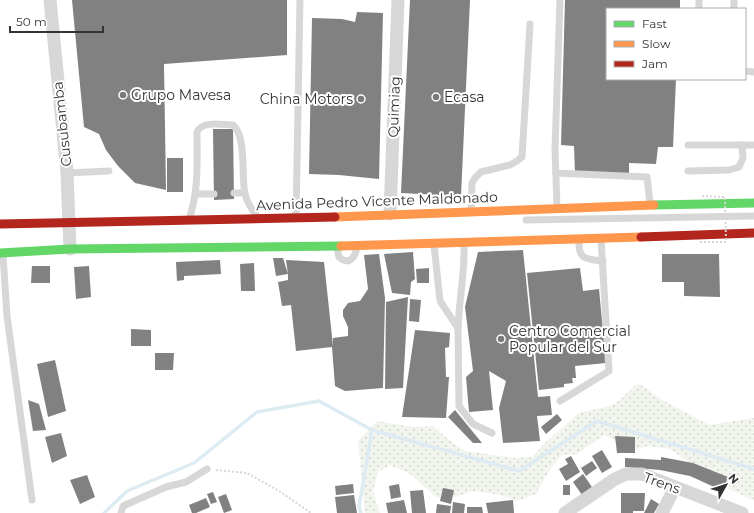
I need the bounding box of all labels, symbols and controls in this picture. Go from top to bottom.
scale bar [10,8,103,34]
legend [606,8,746,80]
text: 50 m [16,14,47,29]
text: Fast [642,16,667,31]
text: Slow [642,36,671,51]
text: Jam [641,56,668,71]
street label: Quimiag [384,76,404,138]
street label: Cusubamba [49,80,75,168]
place label: Grupo Mavesa [131,86,231,104]
place label: Ecasa [444,88,485,106]
marker: Grupo Mavesa [118,90,128,100]
place label: China Motors [260,90,353,108]
marker: Ecasa [431,92,441,102]
marker: China Motors [356,94,366,104]
street label: Avenida Pedro Vicente Maldonado [256,188,498,214]
place label: Centro Comercial Popular del Sur [509,322,631,356]
marker: Centro Comercial Popular del Sur [496,334,506,344]
north arrow [706,465,746,505]
street label: Trens [641,468,683,498]
text: N [726,471,742,487]

